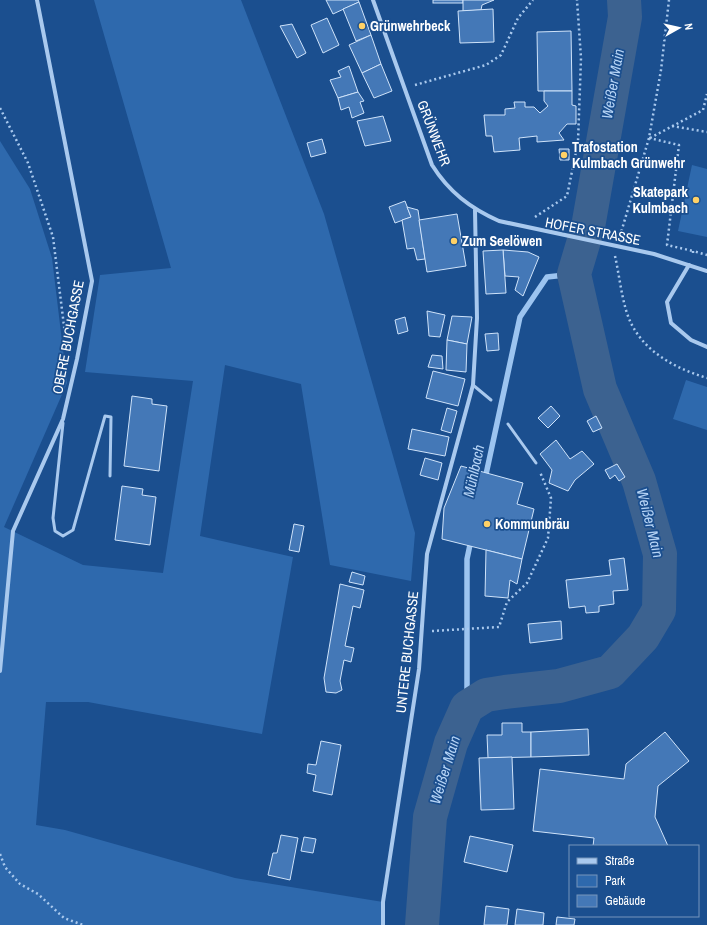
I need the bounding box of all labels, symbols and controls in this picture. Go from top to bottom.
north arrow [659,8,699,48]
place label: Grünwehrbeck [370,17,451,35]
marker: Grünwehrbeck [357,21,367,31]
text: N [682,22,696,31]
water label: Weißer Main [596,47,629,121]
street label: GRÜNWEHR [413,98,455,168]
place label: Trafostation Kulmbach Grünwehr [572,138,685,172]
marker: Trafostation Kulmbach Grünwehr [559,150,569,160]
place label: Skatepark Kulmbach [633,183,689,217]
marker: Skatepark Kulmbach [691,195,701,205]
street label: HOFER STRASSE [544,213,642,249]
place label: Zum Seelöwen [462,232,542,250]
marker: Zum Seelöwen [449,236,459,246]
street label: OBERE BUCHGASSE [48,279,88,395]
water label: Mühlbach [458,442,489,499]
water label: Weißer Main [632,486,669,560]
place label: Kommunbräu [495,515,570,533]
marker: Kommunbräu [482,519,492,529]
street label: UNTERE BUCHGASSE [392,590,422,714]
water label: Weißer Main [424,733,465,807]
legend [569,845,699,917]
text: Straße [605,853,635,869]
text: Park [605,873,625,889]
text: Gebäude [605,893,646,909]

